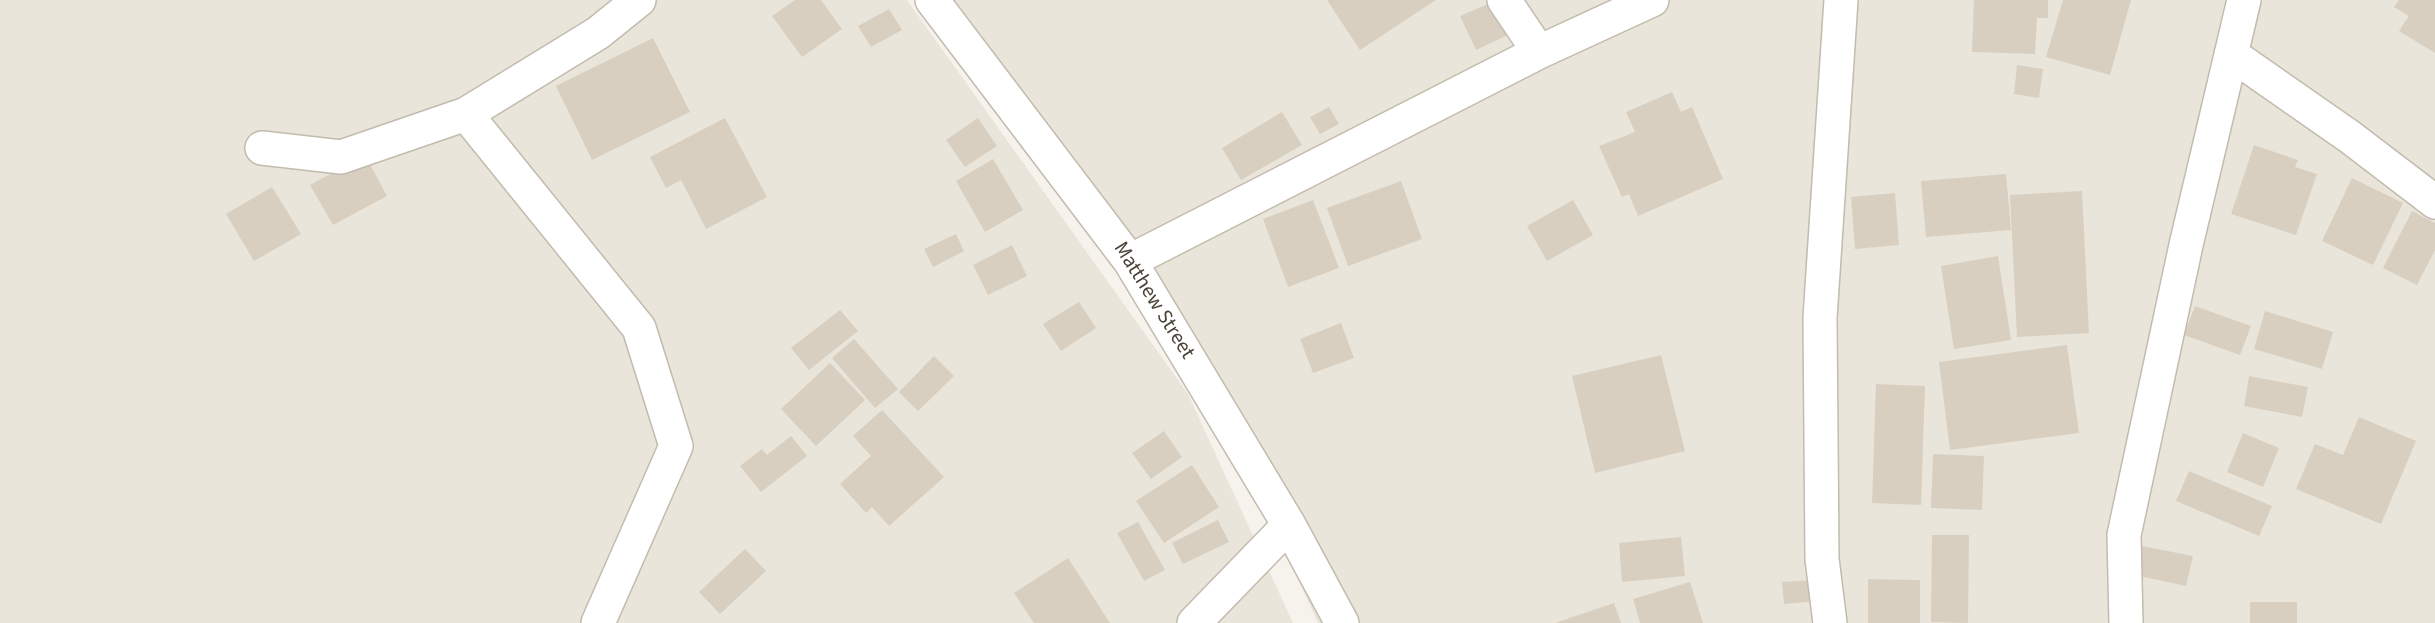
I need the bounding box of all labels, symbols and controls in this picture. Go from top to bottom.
street label: Matthew Street [1107,238,1199,364]

